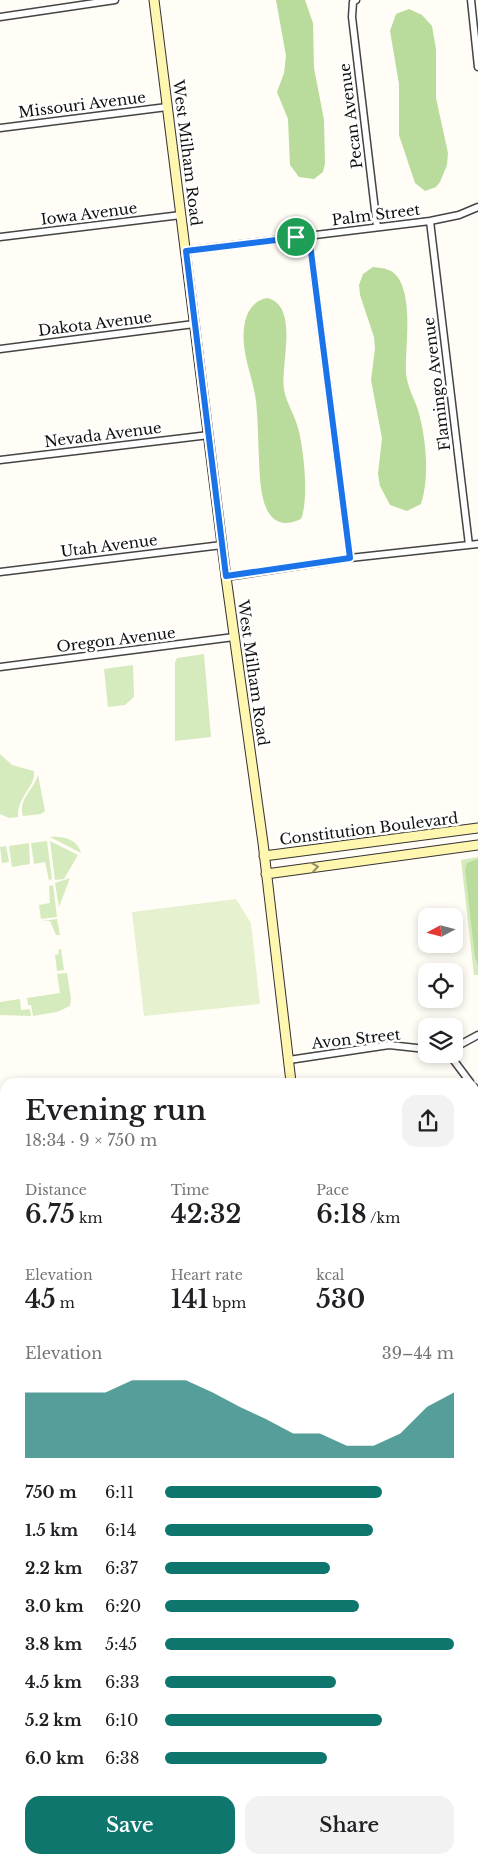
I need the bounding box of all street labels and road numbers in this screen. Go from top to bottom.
street label: Pecan Avenue [335,62,366,170]
street label: West Milham Road [169,78,206,227]
street label: Missouri Avenue [17,87,147,122]
street label: Iowa Avenue [40,198,138,229]
street label: Palm Street [331,200,422,229]
street label: Dakota Avenue [37,307,153,340]
street label: Flamingo Avenue [419,316,454,452]
street label: Nevada Avenue [43,418,163,451]
street label: Utah Avenue [59,530,159,561]
street label: West Milham Road [234,598,273,747]
street label: Oregon Avenue [55,623,176,656]
street label: Constitution Boulevard [279,808,459,849]
street label: Avon Street [310,1024,402,1053]

